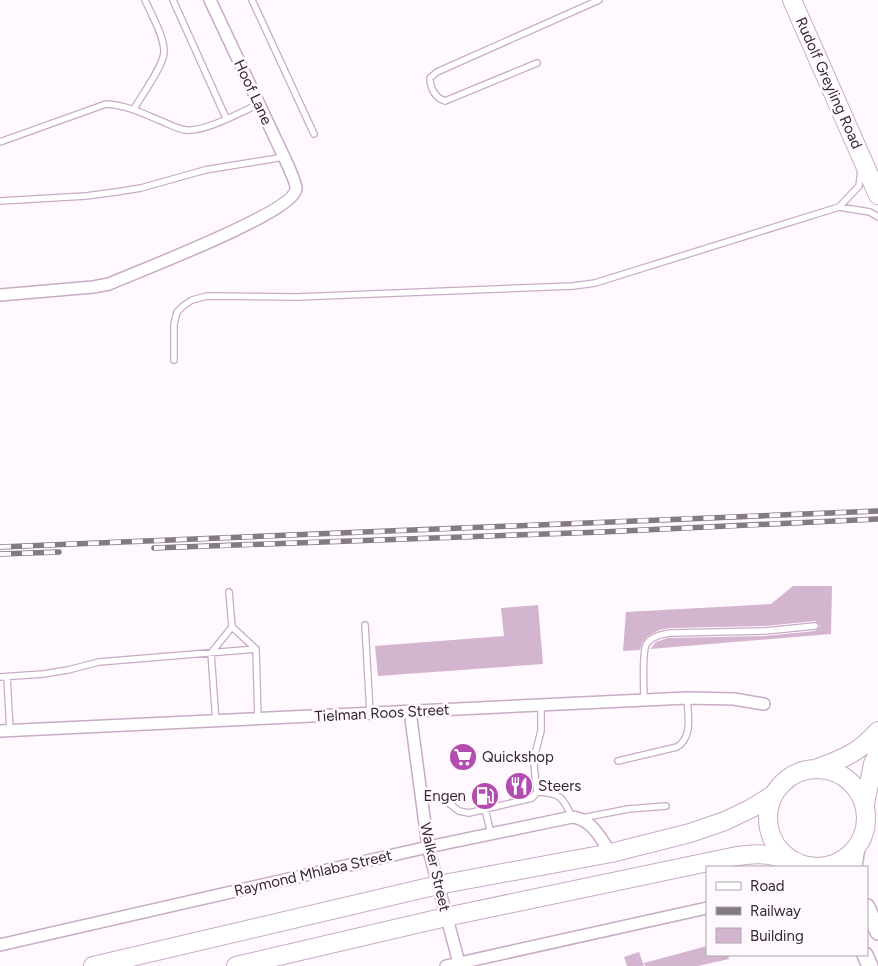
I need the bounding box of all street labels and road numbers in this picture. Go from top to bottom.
street label: Rudolf Greyling Road [792,14,866,152]
street label: Hoof Lane [230,57,276,127]
street label: Tielman Roos Street [314,700,450,726]
street label: Walker Street [416,821,454,914]
street label: Raymond Mhlaba Street [232,846,394,900]

